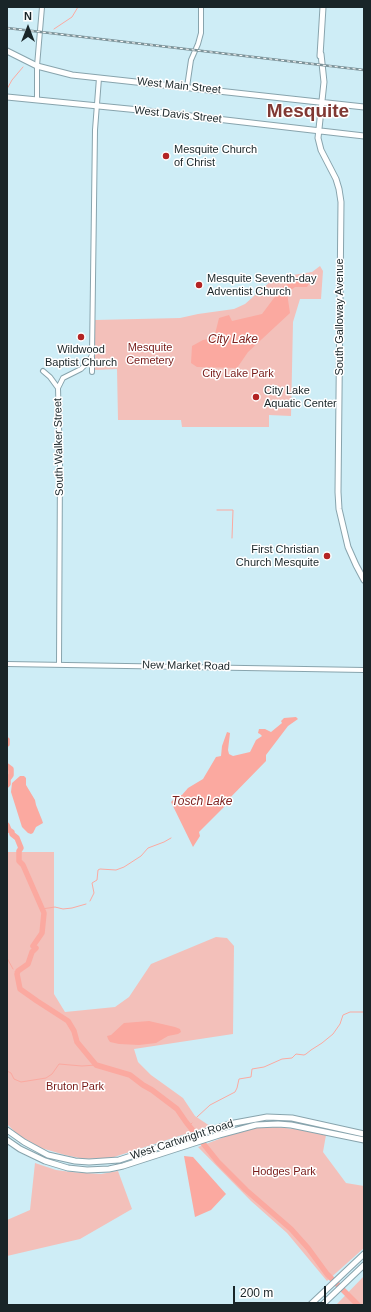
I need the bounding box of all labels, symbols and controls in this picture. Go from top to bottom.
north arrow [8,8,48,48]
text: N [24,10,32,22]
street label: West Main Street [136,75,222,97]
district label: Mesquite [267,101,349,123]
street label: West Davis Street [134,104,222,126]
place label: Mesquite Church of Christ [174,143,257,169]
marker: Mesquite Church of Christ [161,151,171,161]
street label: South Galloway Avenue [333,258,347,376]
place label: Mesquite Seventh-day Adventist Church [207,272,316,298]
marker: Mesquite Seventh-day Adventist Church [194,280,204,290]
marker: Wildwood Baptist Church [76,332,86,342]
water label: City Lake [208,333,258,347]
park label: Mesquite Cemetery [126,341,174,367]
place label: Wildwood Baptist Church [45,343,117,369]
park label: City Lake Park [202,367,274,381]
place label: City Lake Aquatic Center [264,384,337,410]
marker: City Lake Aquatic Center [251,392,261,402]
street label: South Walker Street [52,398,66,496]
place label: First Christian Church Mesquite [236,543,319,569]
marker: First Christian Church Mesquite [322,551,332,561]
street label: New Market Road [142,659,230,673]
water label: Tosch Lake [172,795,232,809]
park label: Bruton Park [46,1080,104,1094]
street label: West Cartwright Road [129,1117,235,1163]
park label: Hodges Park [252,1165,316,1179]
scale bar [235,1278,328,1304]
text: 200 m [240,1286,273,1300]

